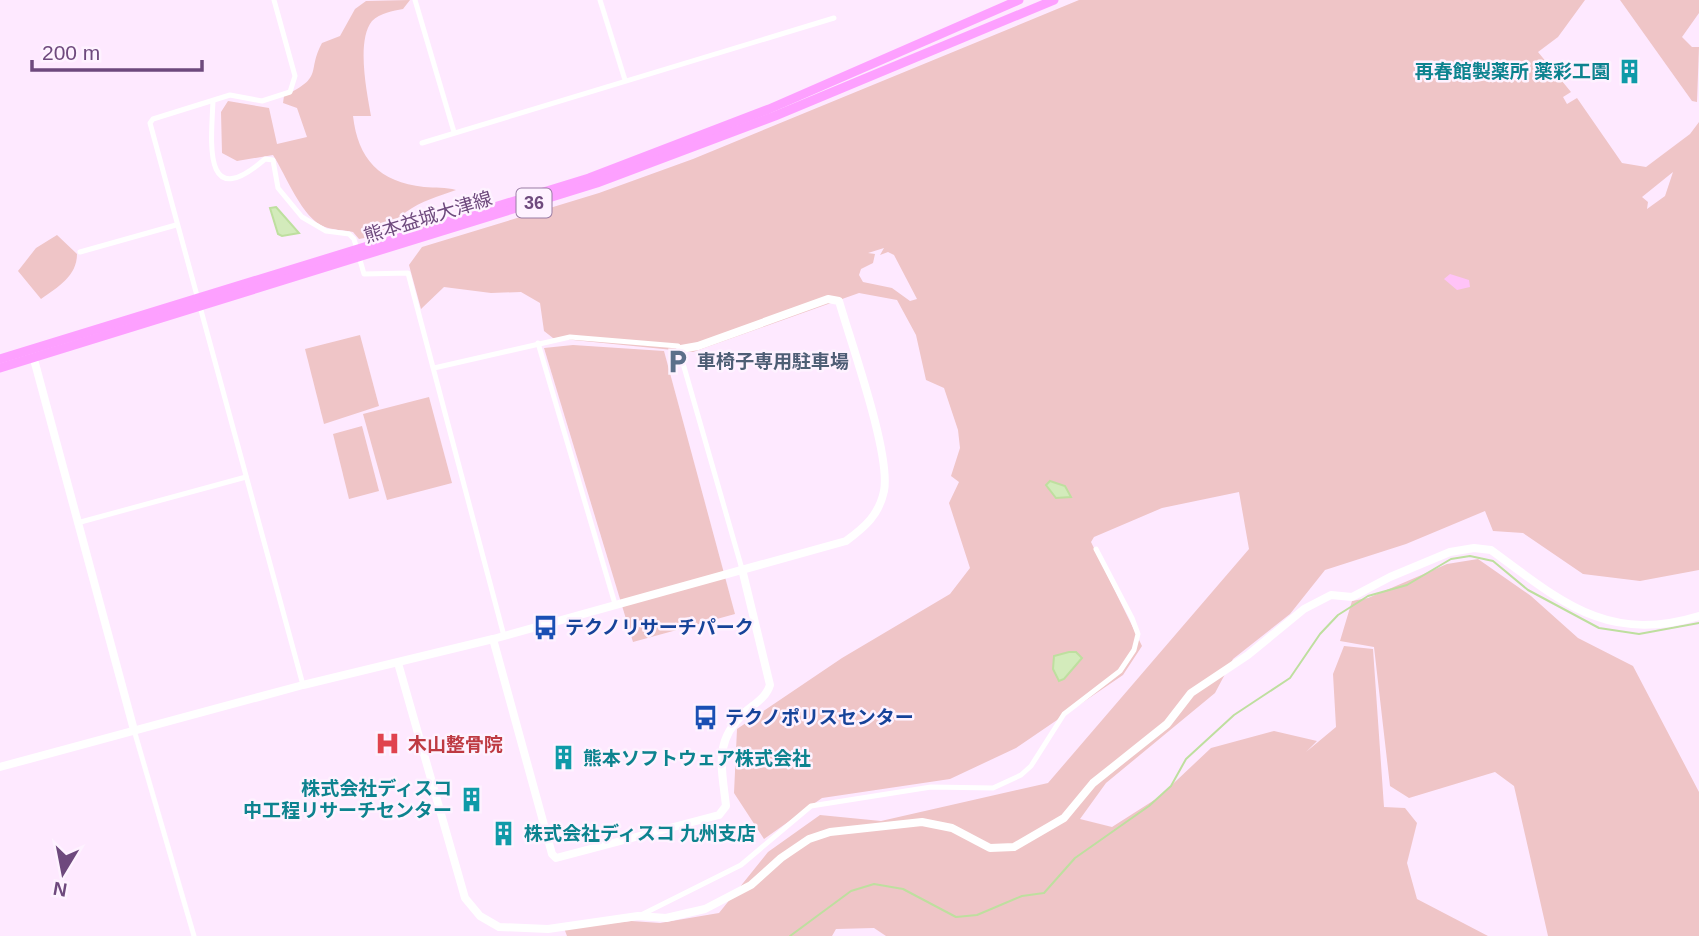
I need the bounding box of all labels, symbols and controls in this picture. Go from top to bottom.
scale bar [32,28,201,72]
text: 200 m [42,41,100,64]
building icon: 再春館製薬所 薬彩工園 [1616,57,1644,85]
place label: 再春館製薬所 薬彩工園 [1415,61,1610,82]
street label: 熊本益城大津線 [361,188,495,246]
road number: 36 [516,188,552,218]
parking icon: 車椅子専用駐車場 [663,347,691,375]
place label: 車椅子専用駐車場 [697,351,849,372]
bus stop icon: テクノリサーチパーク [531,613,559,641]
place label: テクノリサーチパーク [565,617,754,638]
bus stop icon: テクノポリスセンター [691,703,719,731]
place label: テクノポリスセンター [725,707,914,728]
hospital icon: 木山整骨院 [374,730,402,758]
place label: 木山整骨院 [408,734,503,755]
building icon: 熊本ソフトウェア株式会社 [549,744,577,772]
place label: 熊本ソフトウェア株式会社 [583,748,811,769]
place label: 株式会社ディスコ 中工程リサーチセンター [243,778,452,821]
building icon: 株式会社ディスコ 中工程リサーチセンター [458,785,486,813]
building icon: 株式会社ディスコ 九州支店 [490,819,518,847]
place label: 株式会社ディスコ 九州支店 [524,823,756,844]
north arrow [28,838,98,908]
text: N [52,878,69,901]

